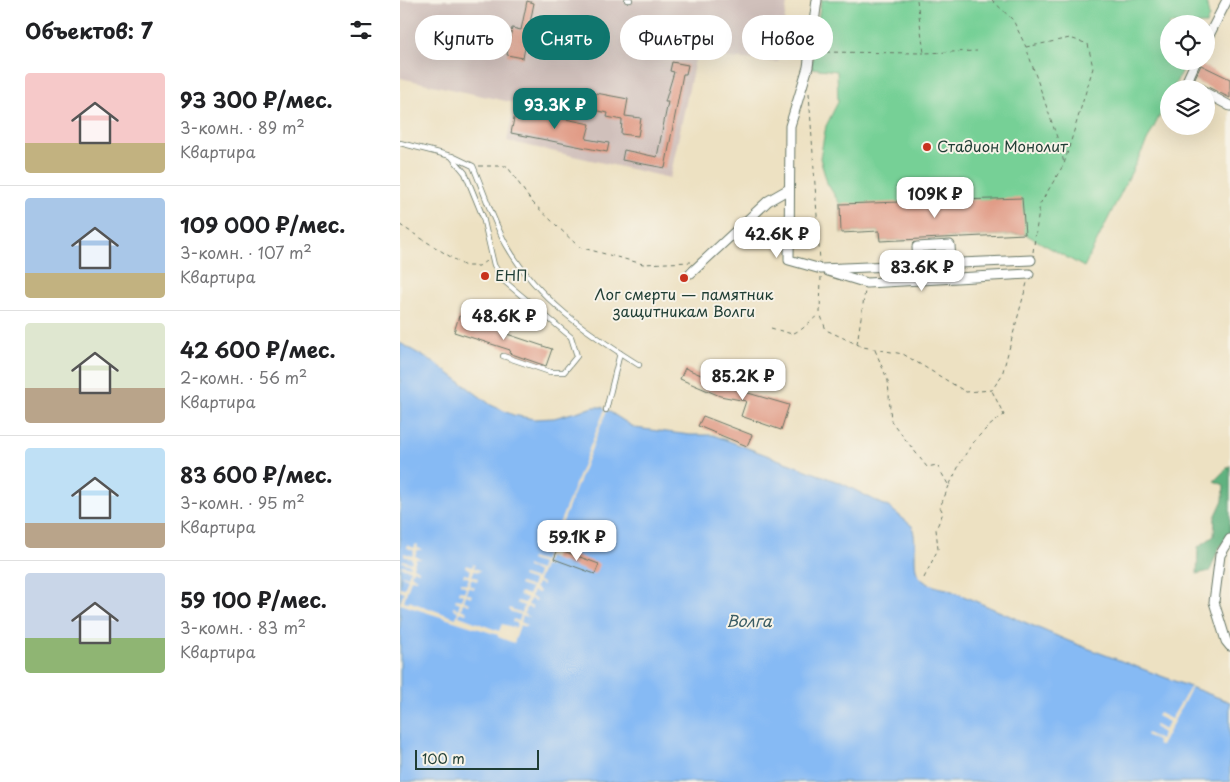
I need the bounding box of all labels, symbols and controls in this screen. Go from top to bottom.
text: Объектов: 7 [25,14,153,46]
chip: Купить [415,15,512,60]
chip: Снять [522,15,610,60]
chip: Фильтры [620,15,732,60]
chip: Новое [742,15,833,60]
map controls [1160,15,1215,135]
button: locate [1160,15,1215,70]
icon: filters [347,16,375,44]
button: layers [1160,80,1215,135]
text: 93 300 ₽/мес. [180,83,333,115]
pin: 93.3K ₽ [509,88,601,130]
text: 93.3K ₽ [524,92,586,116]
icon: home [65,93,125,153]
text: 3-комн. · 89 m² [180,115,305,139]
place label: Стадион Монолит [937,134,1068,157]
text: Квартира [180,139,255,163]
marker: Стадион Монолит [921,141,933,153]
pin: 109K ₽ [894,176,976,219]
text: 109K ₽ [908,181,962,205]
text: 109 000 ₽/мес. [180,208,345,240]
pin: 42.6K ₽ [731,216,823,259]
icon: home [65,218,125,278]
text: 42.6K ₽ [745,221,809,245]
text: 3-комн. · 107 m² [180,240,312,264]
pin: 83.6K ₽ [876,250,968,292]
text: 83.6K ₽ [890,254,954,278]
place label: ЕНП [495,263,527,286]
text: Квартира [180,264,255,288]
marker: ЕНП [479,270,491,282]
marker: Лог смерти — памятник защитникам Волги [678,272,690,284]
place label: Лог смерти — памятник защитникам Волги [594,282,774,322]
pin: 48.6K ₽ [458,298,550,341]
text: 48.6K ₽ [472,303,536,327]
text: 42 600 ₽/мес. [180,333,335,365]
icon: home [65,343,125,403]
pin: 85.2K ₽ [697,358,789,401]
text: 85.2K ₽ [712,363,774,387]
text: 2-комн. · 56 m² [180,365,307,389]
text: Квартира [180,389,255,413]
text: 83 600 ₽/мес. [180,458,332,490]
icon: home [65,468,125,528]
text: 3-комн. · 95 m² [180,490,305,514]
text: Квартира [180,514,255,538]
pin: 59.1K ₽ [531,520,623,562]
text: 59.1K ₽ [548,524,606,548]
text: 59 100 ₽/мес. [180,583,327,615]
icon: home [65,593,125,653]
water label: Волга [726,608,773,632]
text: 3-комн. · 83 m² [180,615,306,639]
text: Квартира [180,639,255,663]
scale bar [415,747,539,770]
text: 100 m [422,748,465,769]

